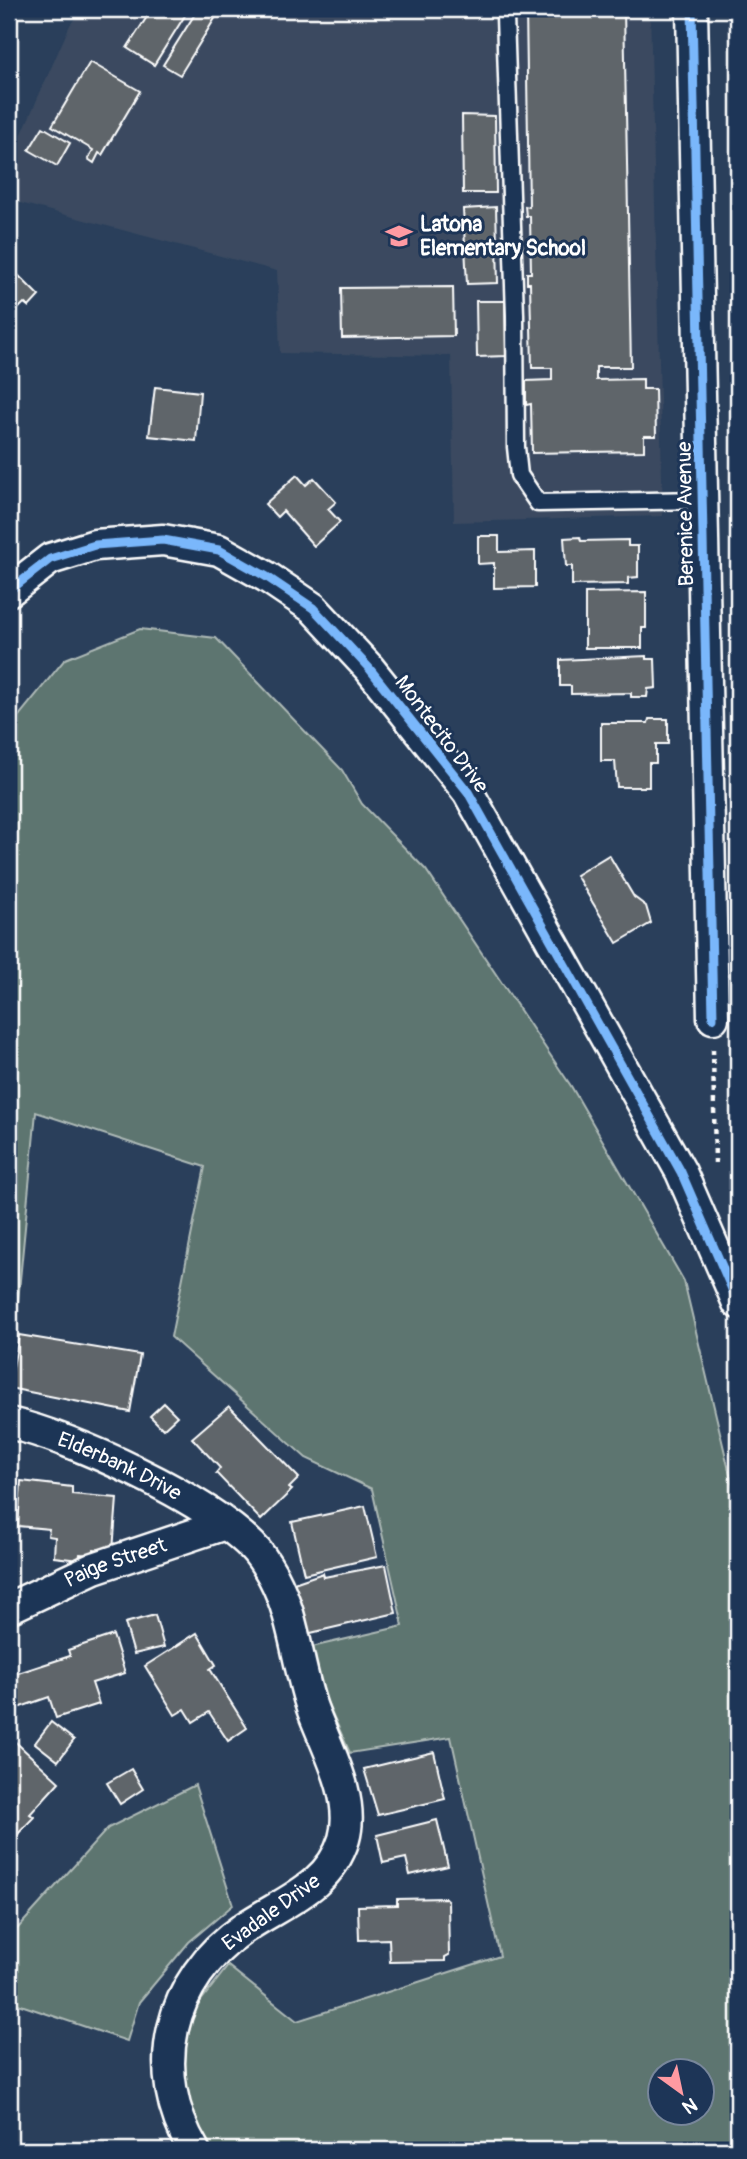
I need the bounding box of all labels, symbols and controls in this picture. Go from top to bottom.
place label: Latona Elementary School [420,211,586,262]
school or university icon: Latona Elementary School [384,221,414,251]
street label: Berenice Avenue [671,441,700,587]
street label: Montecito Drive [389,670,495,799]
street label: Elderbank Drive [54,1426,187,1507]
street label: Paige Street [60,1531,170,1594]
street label: Evadale Drive [217,1867,326,1957]
north arrow [646,2058,716,2128]
text: N [678,2092,702,2119]

